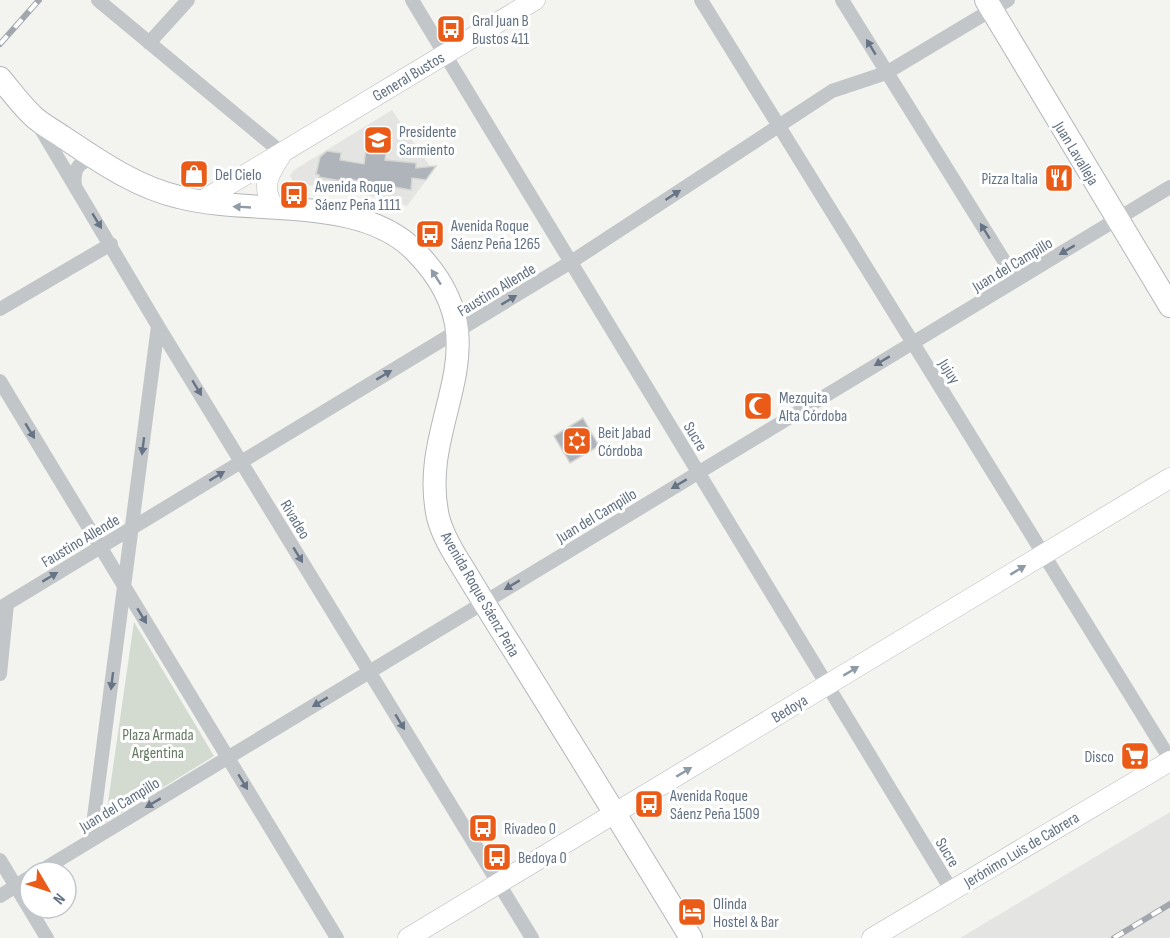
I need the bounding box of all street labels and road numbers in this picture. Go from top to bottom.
street label: General Bustos [369,48,448,106]
street label: Juan Lavalleja [1049,118,1102,189]
street label: Juan del Campillo [968,234,1056,297]
street label: Faustino Allende [454,260,539,321]
street label: Jujuy [933,355,964,388]
street label: Sucre [679,419,711,455]
street label: Juan del Campillo [552,485,640,548]
street label: Rivadeo [276,497,314,543]
street label: Faustino Allende [38,511,123,572]
street label: Avenida Roque Sáenz Peña [436,528,523,661]
street label: Bedoya [768,691,811,727]
street label: Juan del Campillo [75,774,163,837]
street label: Jerónimo Luis de Cabrera [960,808,1083,893]
street label: Sucre [931,835,963,871]

